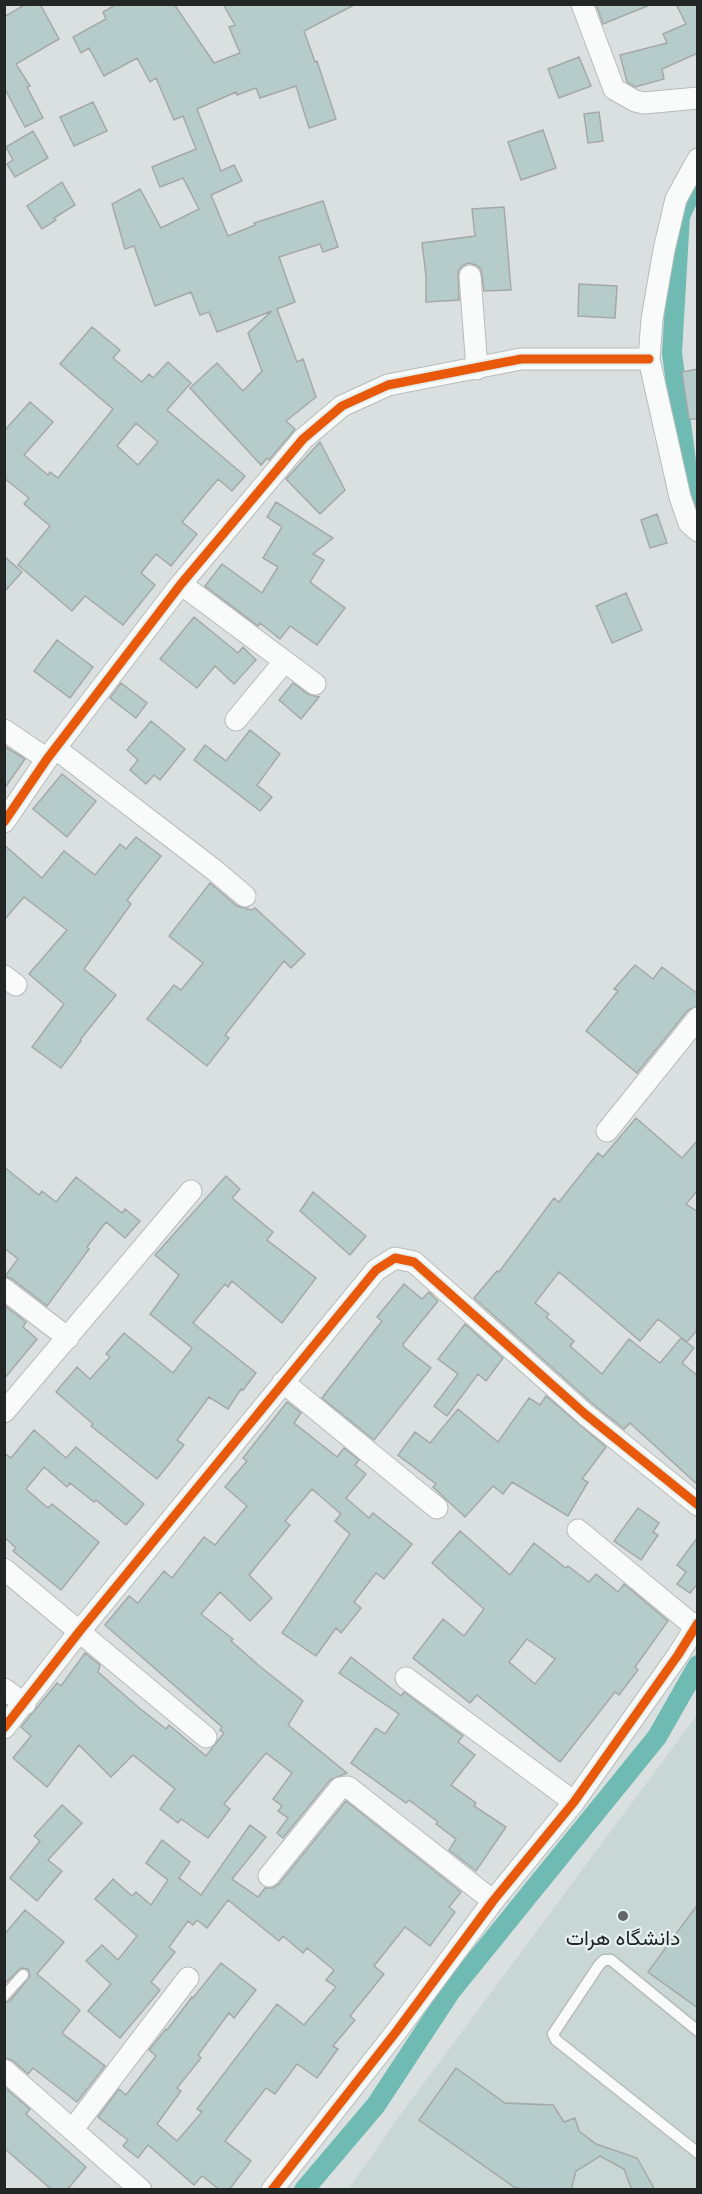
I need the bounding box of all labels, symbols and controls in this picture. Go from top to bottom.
marker: دانشگاه هرات [616,1909,630,1923]
place label: دانشگاه هرات [566,1924,680,1952]

